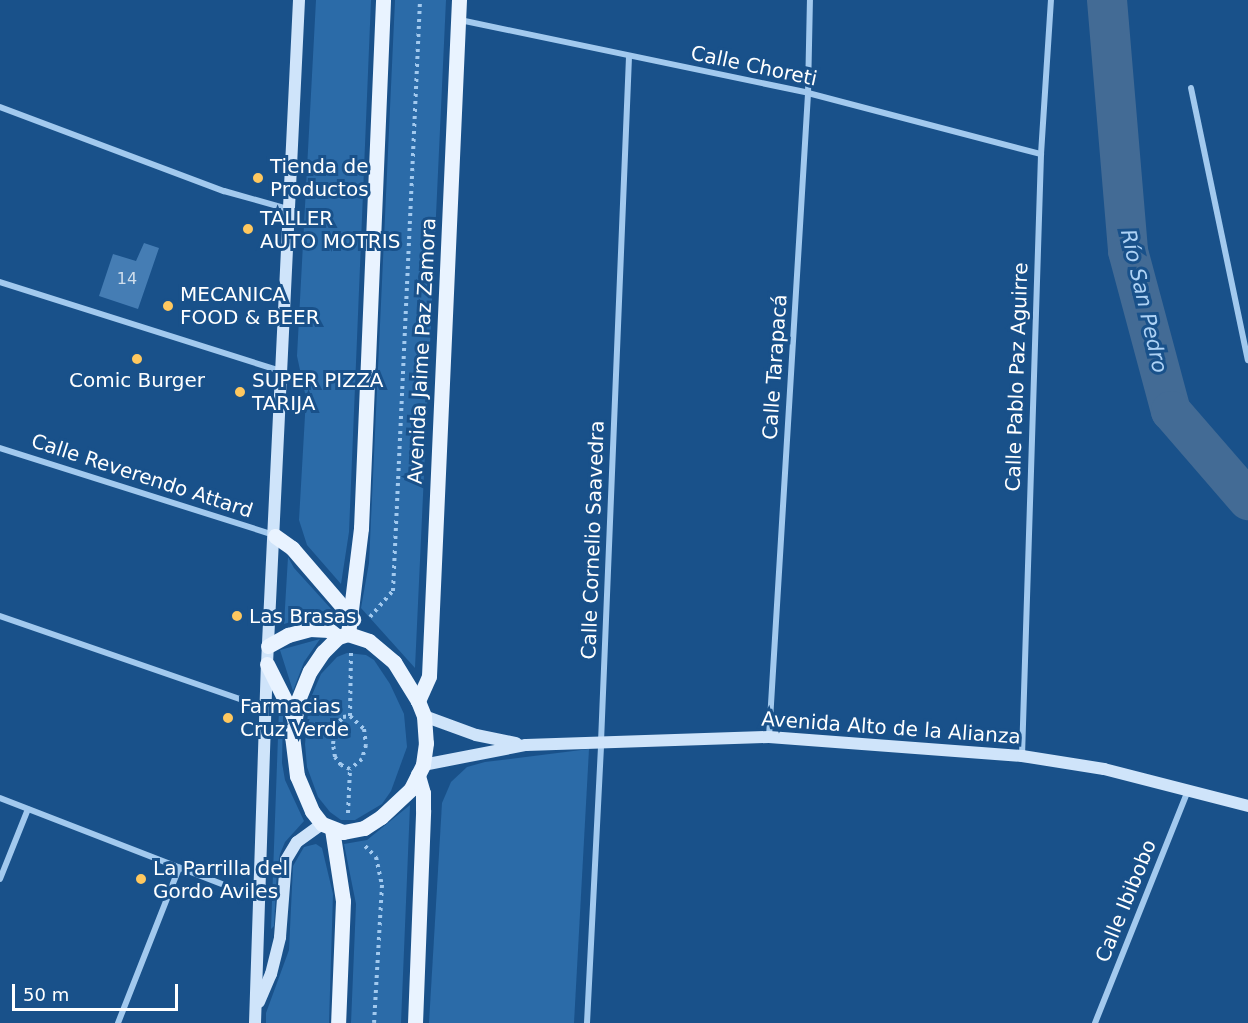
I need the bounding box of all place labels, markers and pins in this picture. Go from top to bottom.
place label: Tienda de Productos [270,154,369,201]
marker: Tienda de Productos [251,171,265,185]
place label: TALLER AUTO MOTRIS [260,206,400,253]
marker: TALLER AUTO MOTRIS [241,222,255,236]
place label: MECANICA FOOD & BEER [180,282,320,329]
marker: MECANICA FOOD & BEER [161,299,175,313]
marker: Comic Burger [130,352,144,366]
place label: Comic Burger [69,368,205,392]
place label: SUPER PIZZA TARIJA [252,368,383,415]
marker: SUPER PIZZA TARIJA [233,385,247,399]
place label: Las Brasas [249,604,356,628]
marker: Las Brasas [230,609,244,623]
place label: Farmacias Cruz Verde [240,694,349,741]
marker: Farmacias Cruz Verde [221,711,235,725]
place label: La Parrilla del Gordo Aviles [153,856,288,903]
marker: La Parrilla del Gordo Aviles [134,872,148,886]

